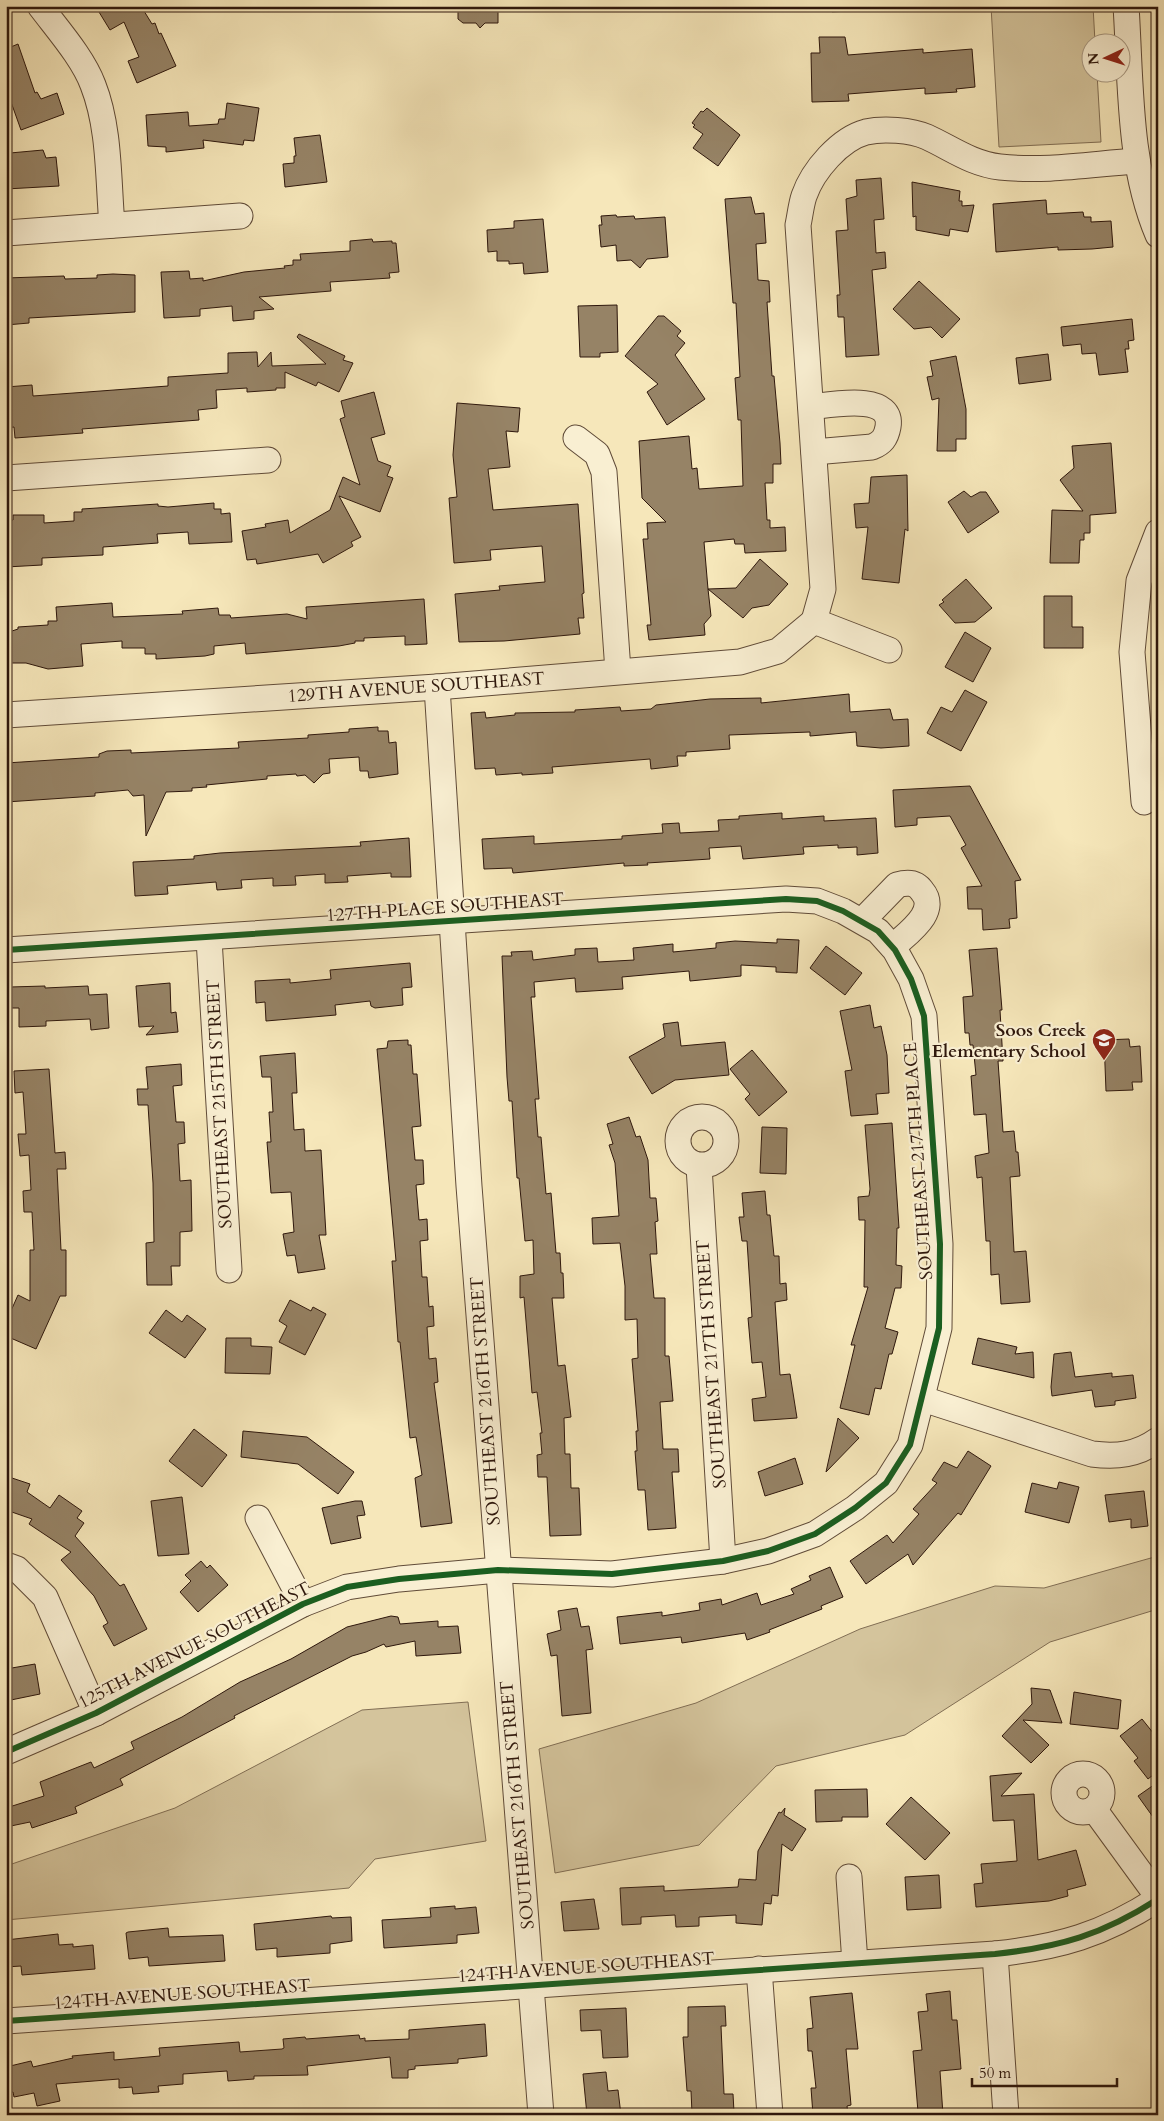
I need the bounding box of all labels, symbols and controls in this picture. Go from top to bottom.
north arrow [1082,32,1132,82]
text: N [1084,52,1103,66]
street label: 129TH AVENUE SOUTHEAST [287,666,545,709]
street label: 127TH PLACE SOUTHEAST [325,887,565,928]
street label: SOUTHEAST 215TH STREET [200,979,239,1229]
place label: Soos Creek Elementary School [932,1018,1087,1064]
school or university icon: Soos Creek Elementary School [1091,1027,1117,1061]
street label: SOUTHEAST 217TH PLACE [898,1041,939,1281]
street label: SOUTHEAST 217TH STREET [690,1239,733,1489]
street label: SOUTHEAST 216TH STREET [464,1276,507,1526]
street label: 125TH AVENUE SOUTHEAST [74,1576,315,1715]
street label: SOUTHEAST 216TH STREET [494,1680,541,1930]
street label: 124TH AVENUE SOUTHEAST [457,1946,715,1989]
street label: 124TH AVENUE SOUTHEAST [53,1973,311,2016]
scale bar [972,2056,1116,2088]
text: 50 m [979,2063,1011,2083]

